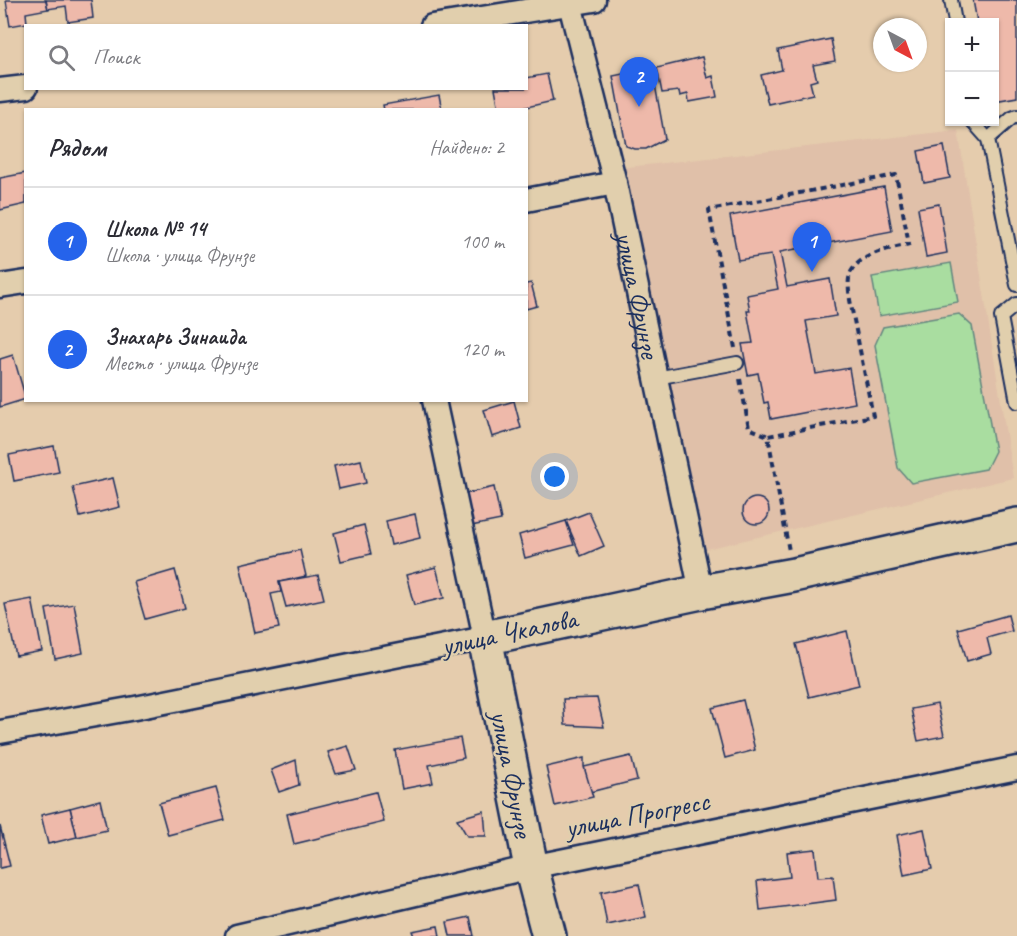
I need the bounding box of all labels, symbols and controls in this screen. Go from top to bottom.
north arrow [873,18,927,72]
map controls [945,18,999,126]
button: + [945,18,999,72]
search box [24,24,528,90]
icon: search [45,41,78,74]
text: Поиск [93,43,139,71]
pin: 2 [620,57,658,107]
button: − [945,72,999,126]
text: Рядом [48,131,106,164]
text: Найдено: 2 [429,135,504,160]
text: Школа № 14 [105,215,206,243]
pin: 1 [792,222,832,272]
street label: улица Фрунзе [608,226,669,363]
text: 1 [63,229,72,254]
text: 100 m [461,229,504,254]
text: Школа · улица Фрунзе [105,243,254,268]
text: Знахарь Зинаида [105,323,246,351]
text: 2 [63,337,72,362]
text: 120 m [461,337,504,362]
text: Место · улица Фрунзе [105,351,257,376]
your location [540,462,569,491]
street label: улица Чкалова [436,600,582,664]
street label: улица Фрунзе [482,706,542,842]
street label: улица Прогресс [560,783,714,845]

